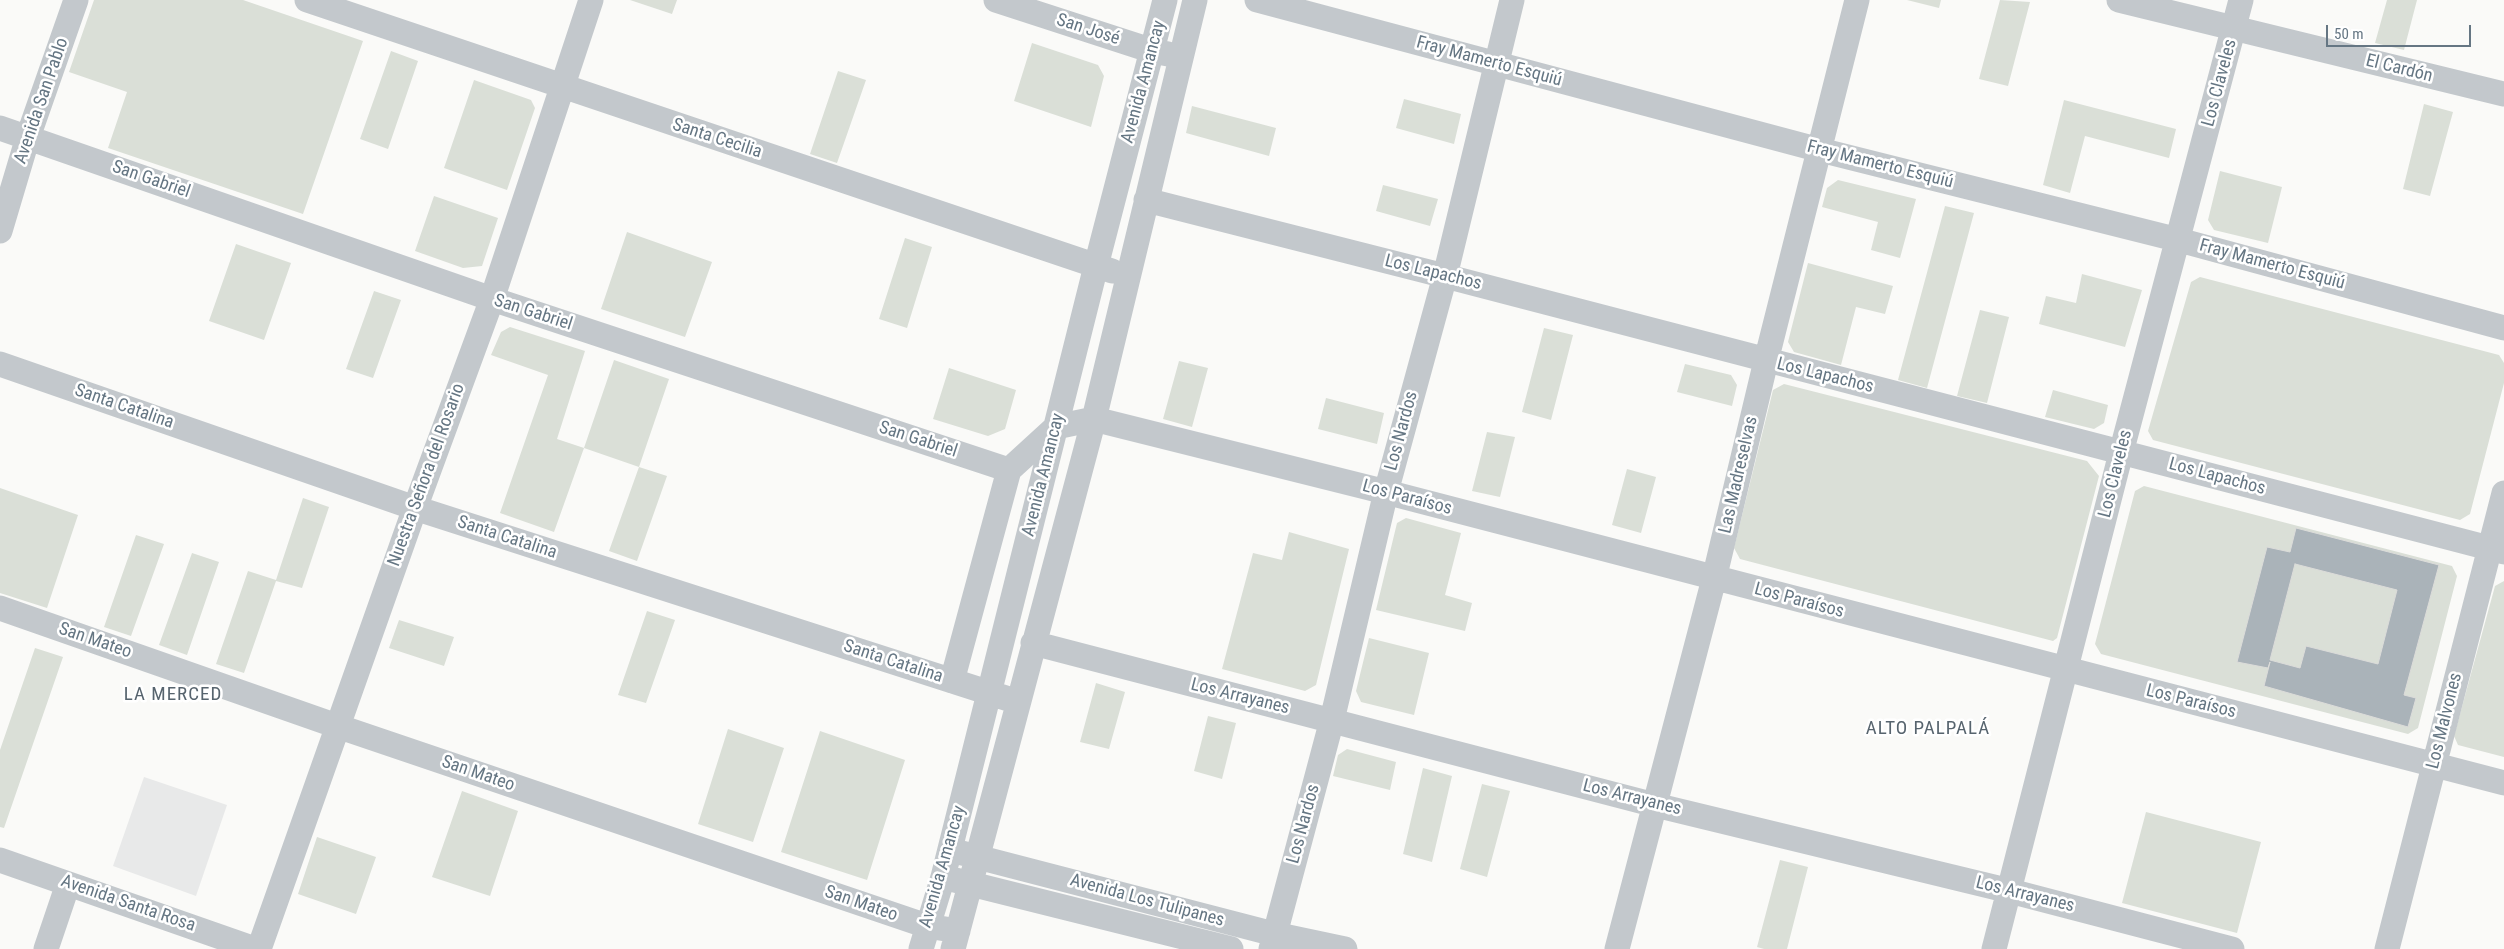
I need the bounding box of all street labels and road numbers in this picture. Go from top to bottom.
street label: San José [1054,10,1122,50]
street label: Avenida Amancay [1117,18,1171,146]
street label: Fray Mamerto Esquiú [1414,32,1564,92]
street label: Avenida San Pablo [10,35,74,167]
street label: Los Claveles [2198,37,2242,129]
street label: El Cardón [2363,50,2435,88]
street label: Santa Cecilia [670,114,764,164]
street label: Fray Mamerto Esquiú [1805,136,1955,194]
street label: San Gabriel [109,157,193,203]
street label: Fray Mamerto Esquiú [2197,235,2347,295]
street label: Los Lapachos [1382,251,1484,295]
street label: San Gabriel [491,290,575,336]
street label: Los Lapachos [1774,354,1876,398]
street label: Santa Catalina [72,380,176,434]
street label: Nuestra Señora del Rosario [384,381,470,569]
street label: Los Nardos [1381,389,1423,473]
street label: Avenida Amancay [1018,411,1070,539]
street label: Las Madreselvas [1715,414,1763,536]
street label: San Gabriel [876,417,960,463]
street label: Los Claveles [2095,428,2137,520]
street label: Los Lapachos [2166,454,2268,500]
street label: Los Paraísos [1360,476,1454,520]
street label: Santa Catalina [455,512,559,564]
street label: Los Paraísos [1752,579,1846,623]
street label: San Mateo [56,618,134,664]
street label: Santa Catalina [841,636,945,688]
street label: Los Malvones [2423,671,2467,771]
street label: Los Arrayanes [1188,674,1292,720]
street label: Los Paraísos [2144,680,2238,724]
street label: San Mateo [439,751,517,797]
street label: Los Arrayanes [1580,775,1684,821]
street label: Los Nardos [1283,782,1325,866]
street label: Avenida Amancay [915,803,971,931]
street label: Avenida Los Tulipanes [1068,870,1226,932]
street label: Avenida Santa Rosa [58,871,198,937]
street label: Los Arrayanes [1973,872,2077,918]
street label: San Mateo [822,881,900,927]

